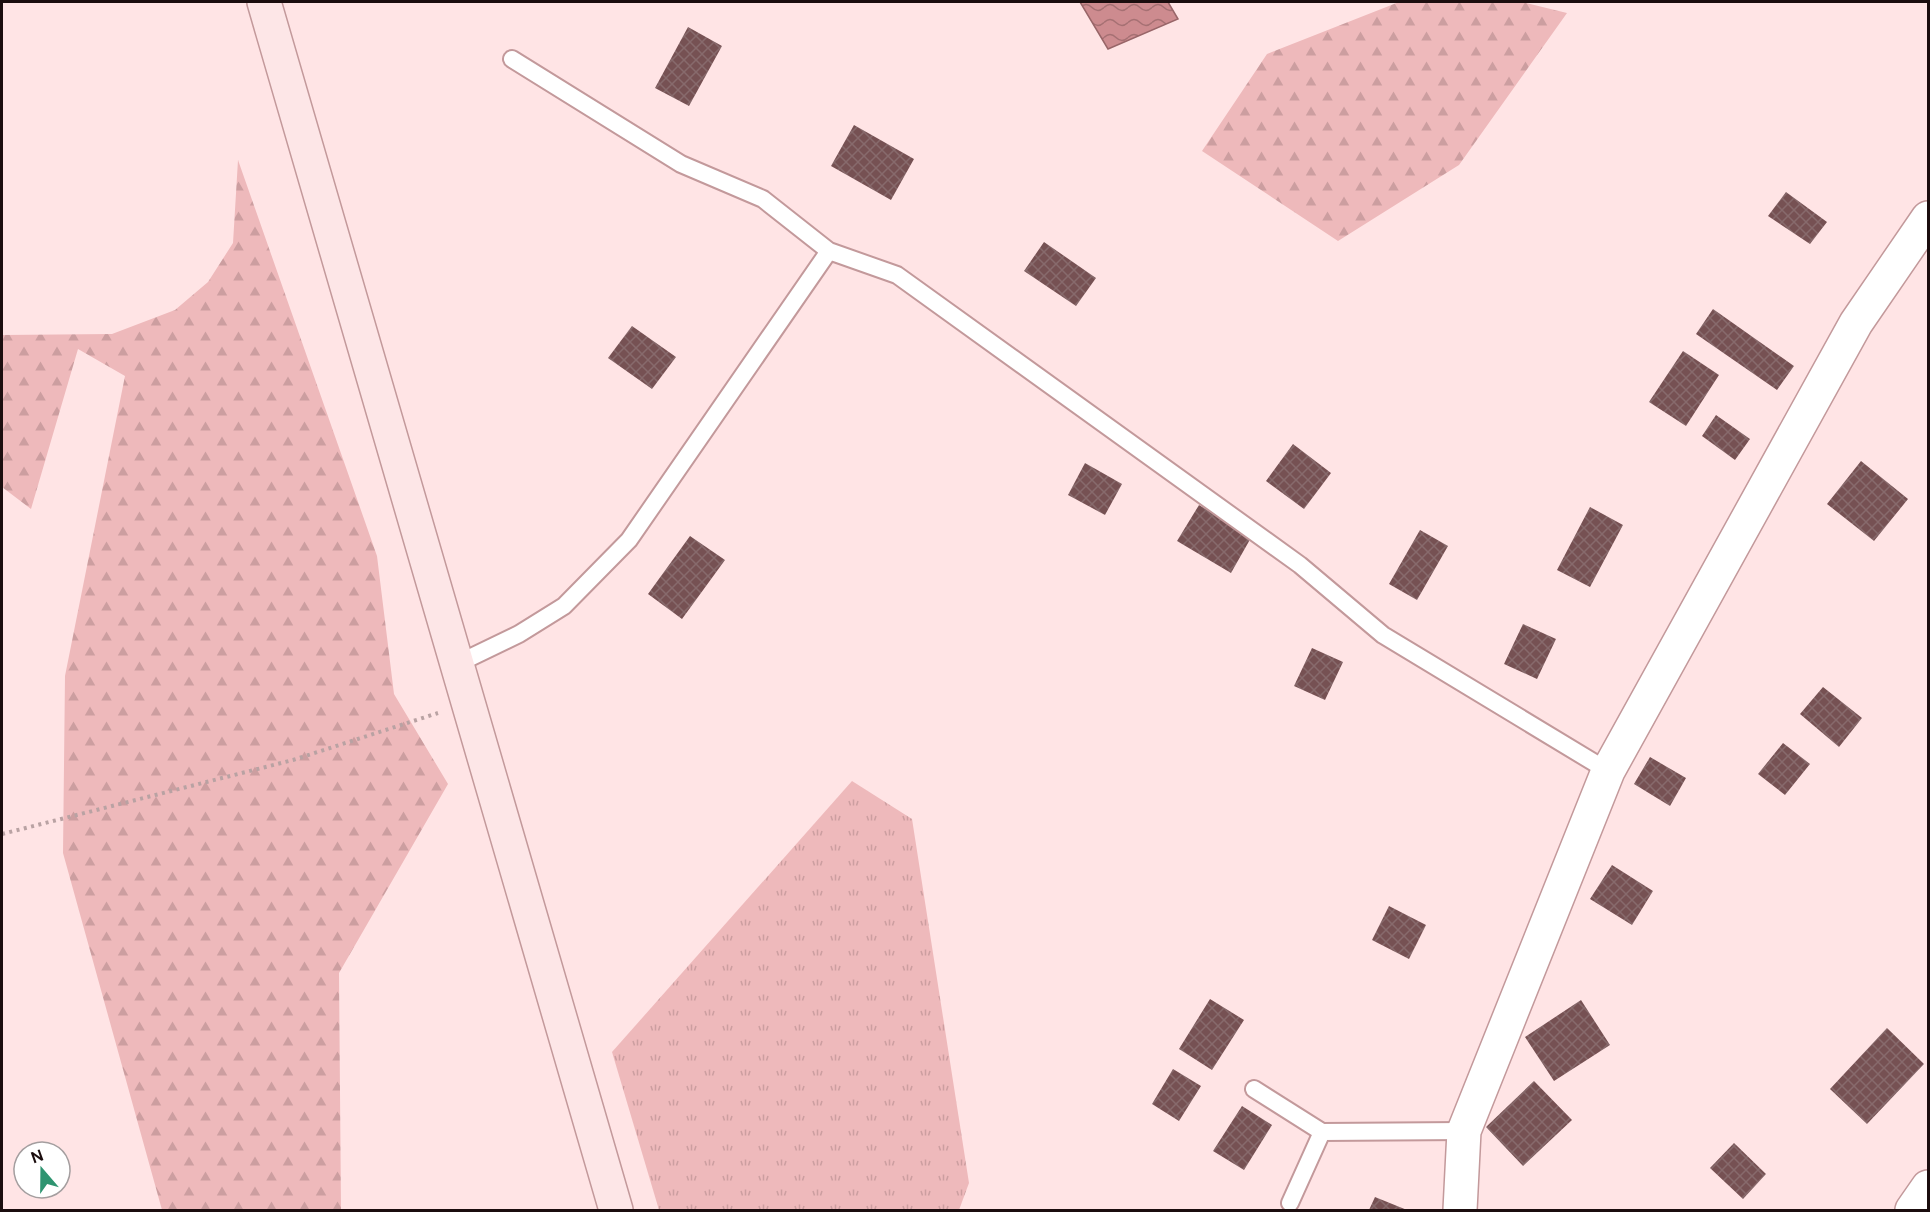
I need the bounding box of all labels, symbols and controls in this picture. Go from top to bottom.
north arrow [12,1140,72,1200]
text: N [28,1145,46,1168]

